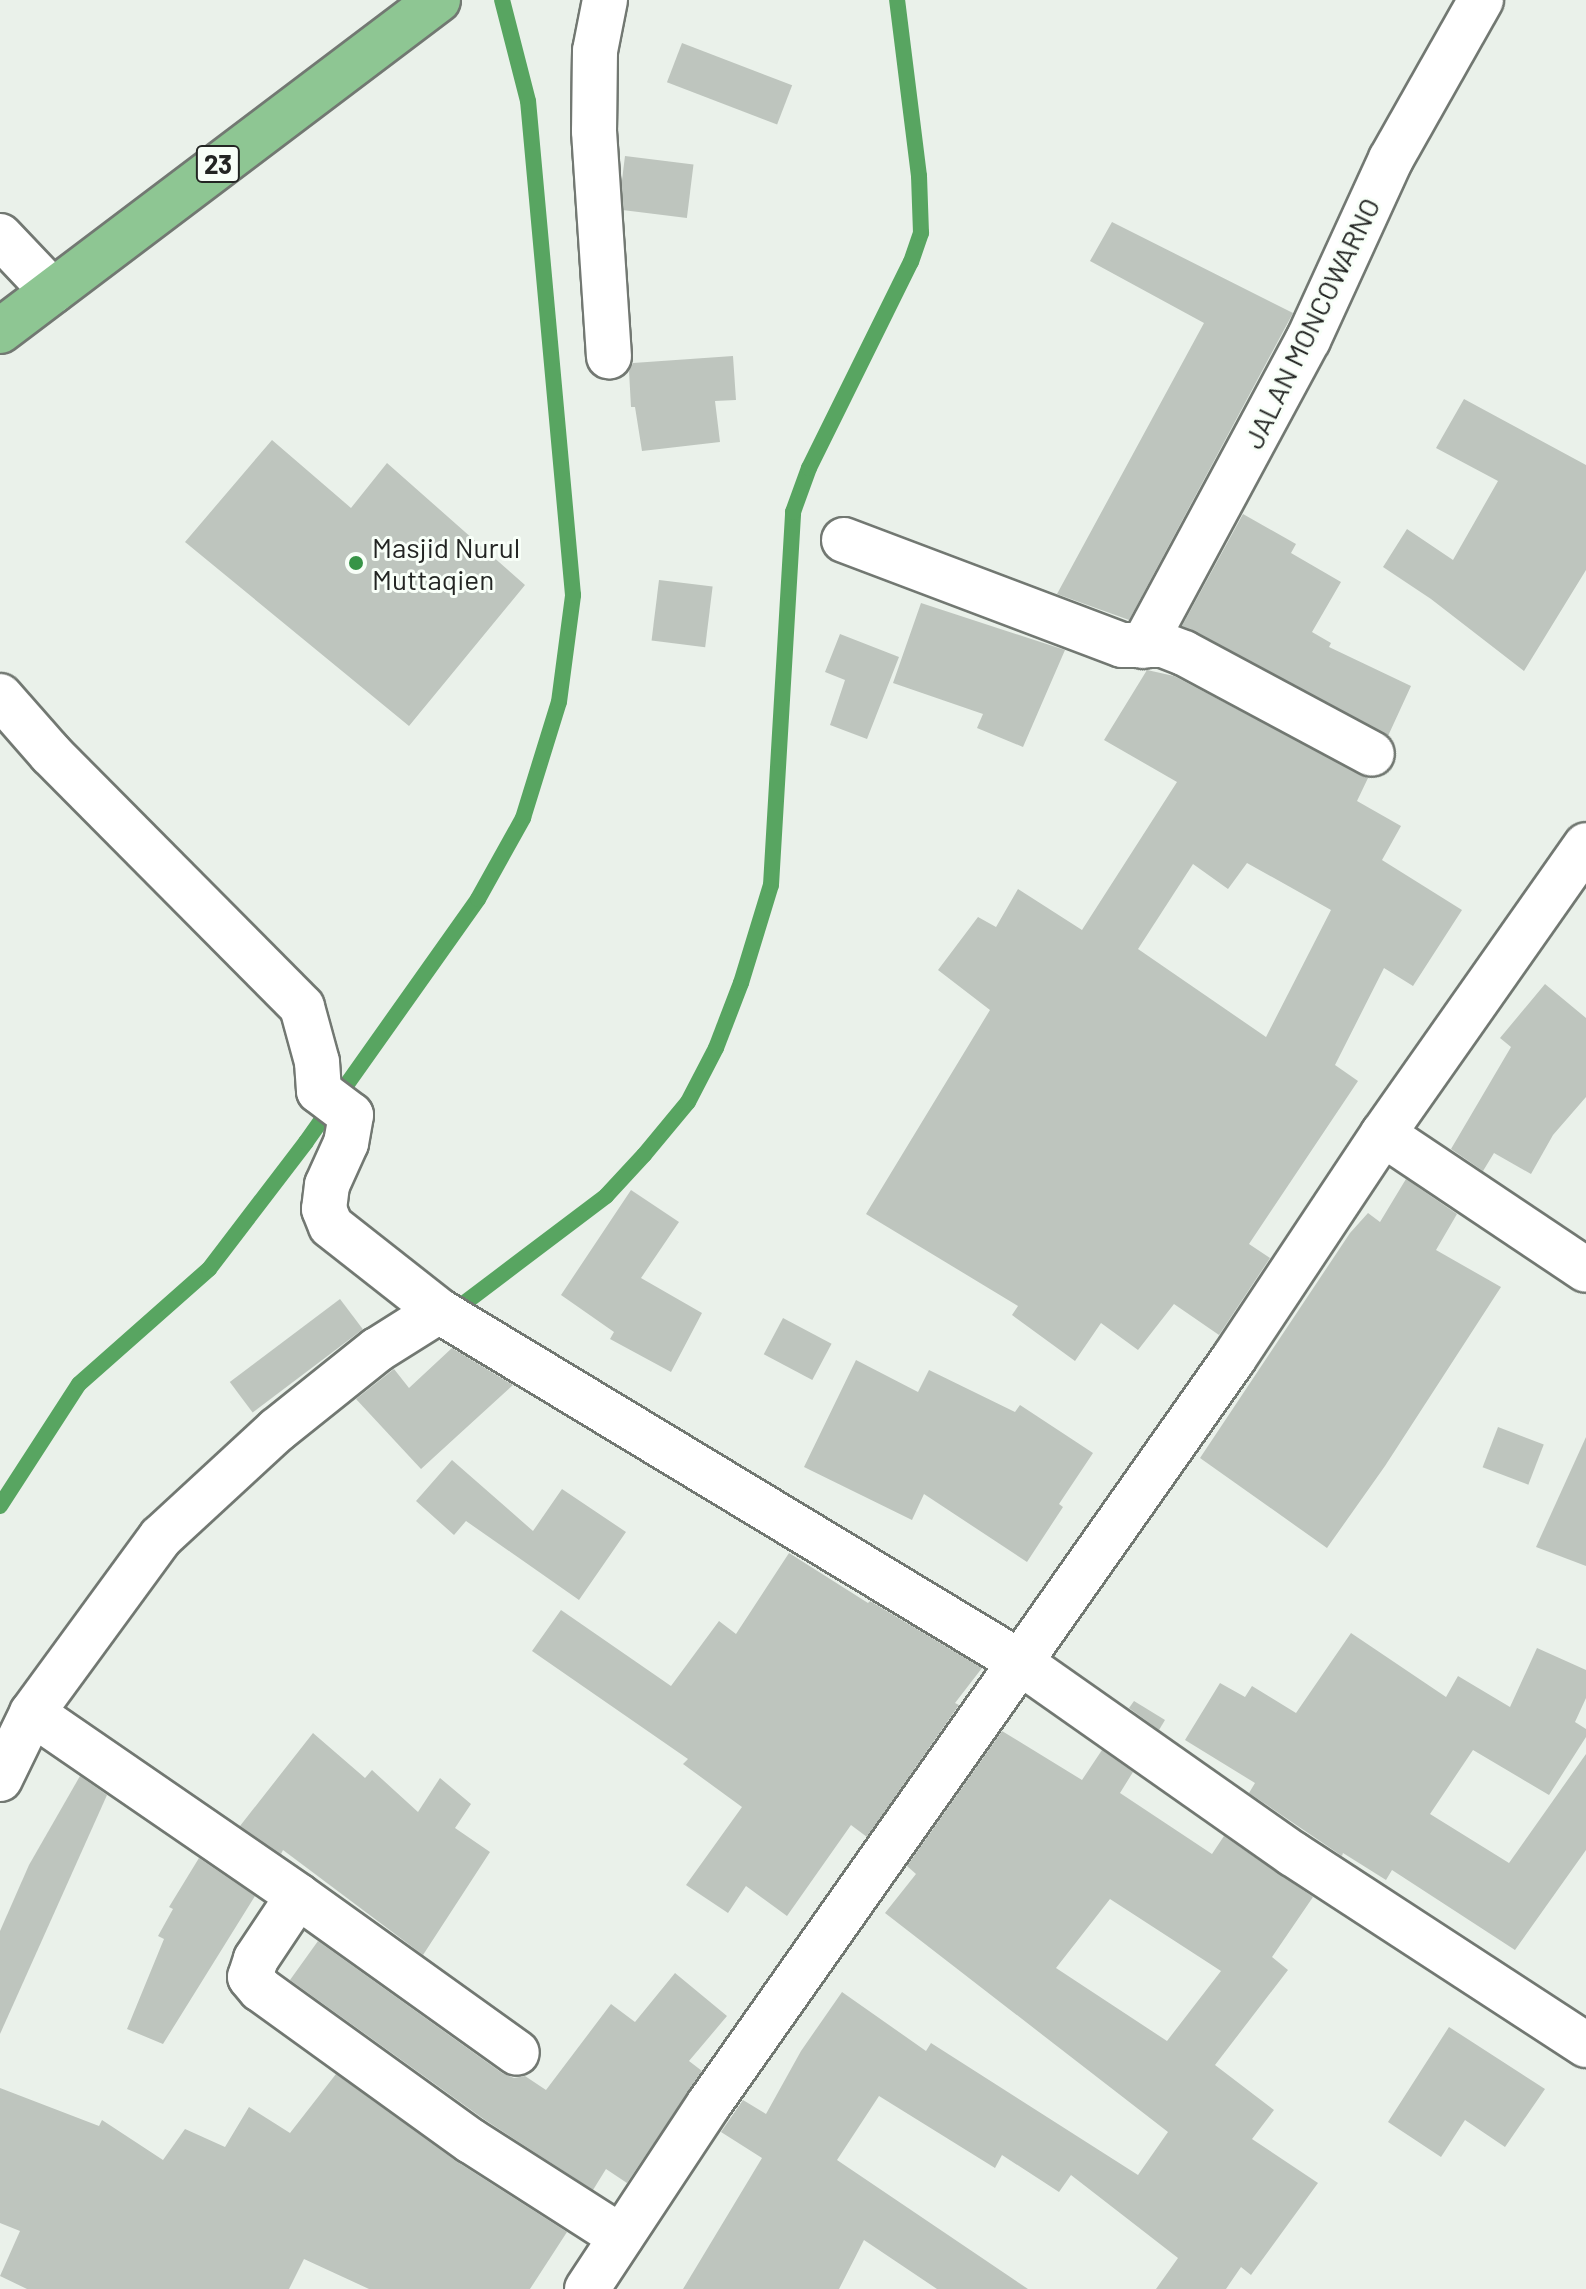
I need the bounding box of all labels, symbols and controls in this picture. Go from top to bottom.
road number: 23 [194,142,242,186]
street label: JALAN MONCOWARNO [1236,192,1386,454]
place label: Masjid Nurul Muttaqien [372,530,520,596]
marker: Masjid Nurul Muttaqien [347,554,365,572]

